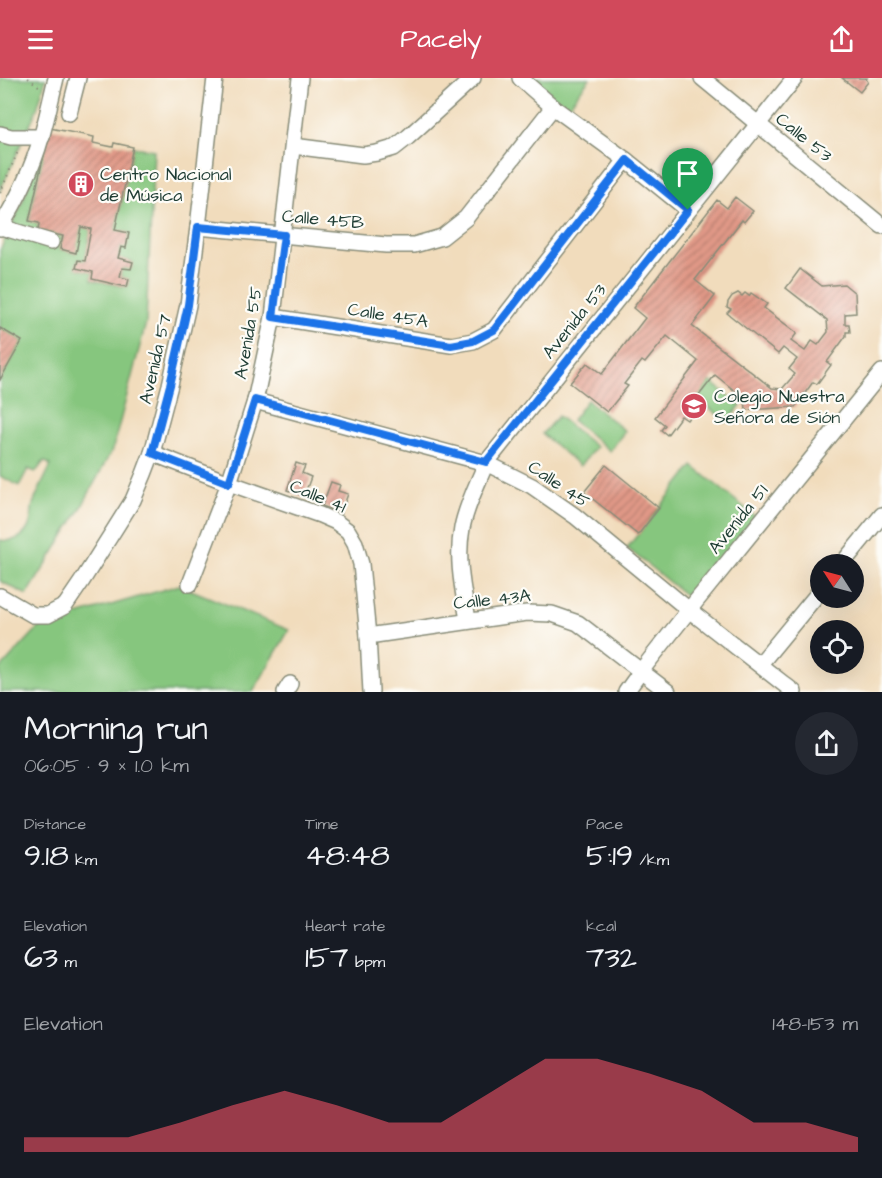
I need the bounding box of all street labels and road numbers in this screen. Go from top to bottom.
street label: Calle 53 [770,107,837,168]
street label: Calle 45B [281,203,365,236]
street label: Avenida 53 [536,279,612,364]
street label: Avenida 55 [228,285,269,381]
street label: Calle 45A [346,297,430,334]
street label: Avenida 57 [133,312,178,407]
street label: Calle 45 [523,455,595,514]
street label: Calle 41 [286,473,350,520]
street label: Avenida 51 [703,479,774,559]
street label: Calle 43A [452,583,532,616]

